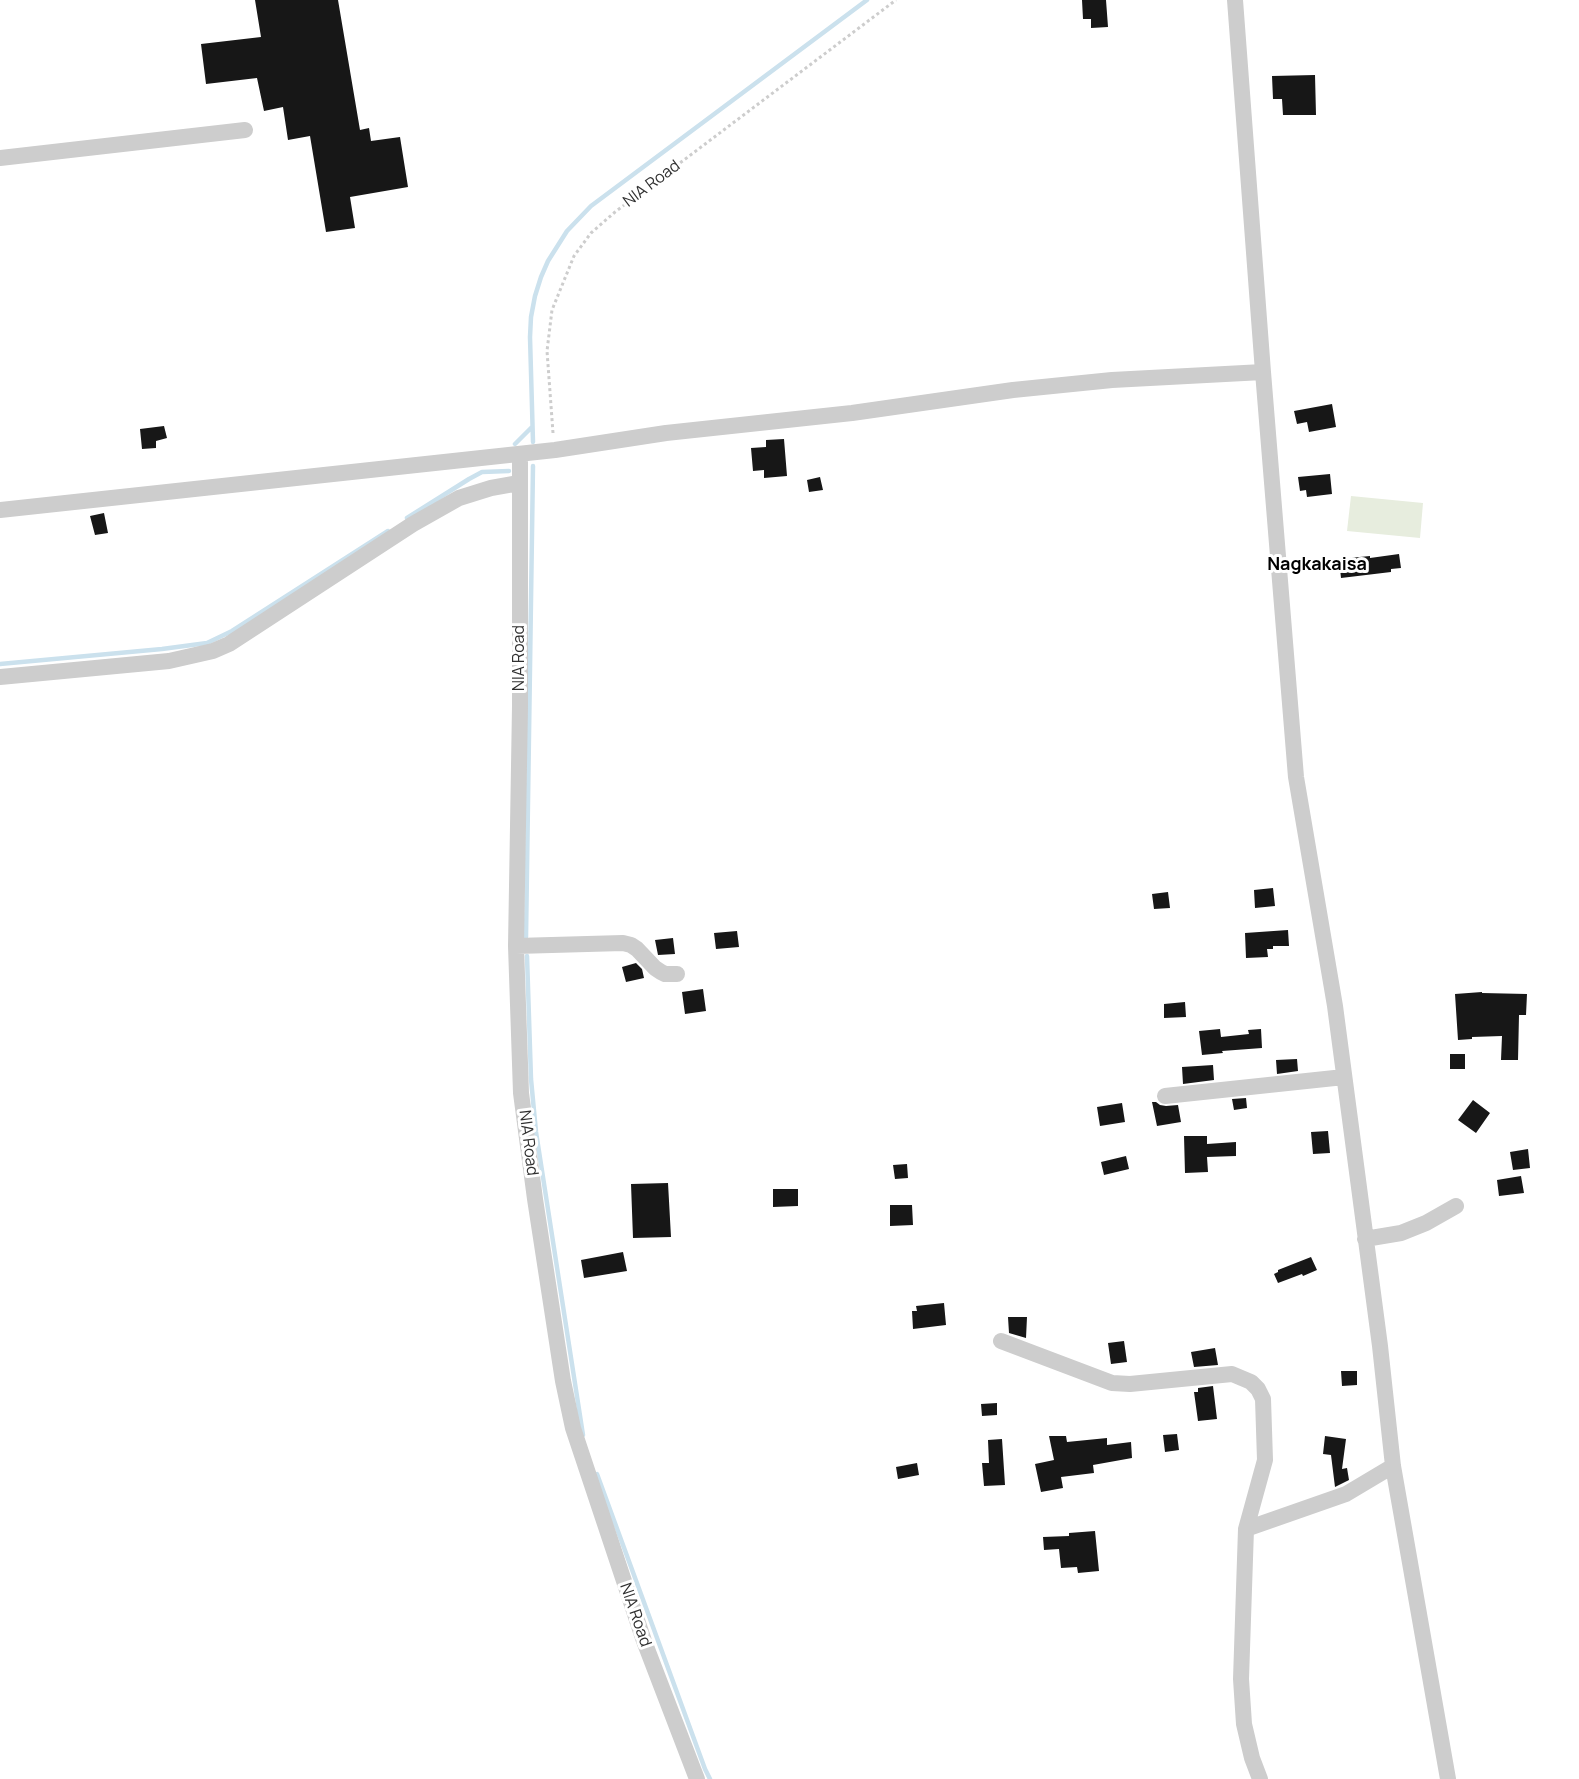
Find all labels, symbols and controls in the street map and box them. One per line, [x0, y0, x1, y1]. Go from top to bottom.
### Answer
street label: NIA Road [620, 156, 684, 212]
district label: Nagkakaisa [1267, 554, 1367, 576]
street label: NIA Road [510, 625, 530, 691]
street label: NIA Road [514, 1109, 542, 1177]
street label: NIA Road [615, 1581, 655, 1649]

